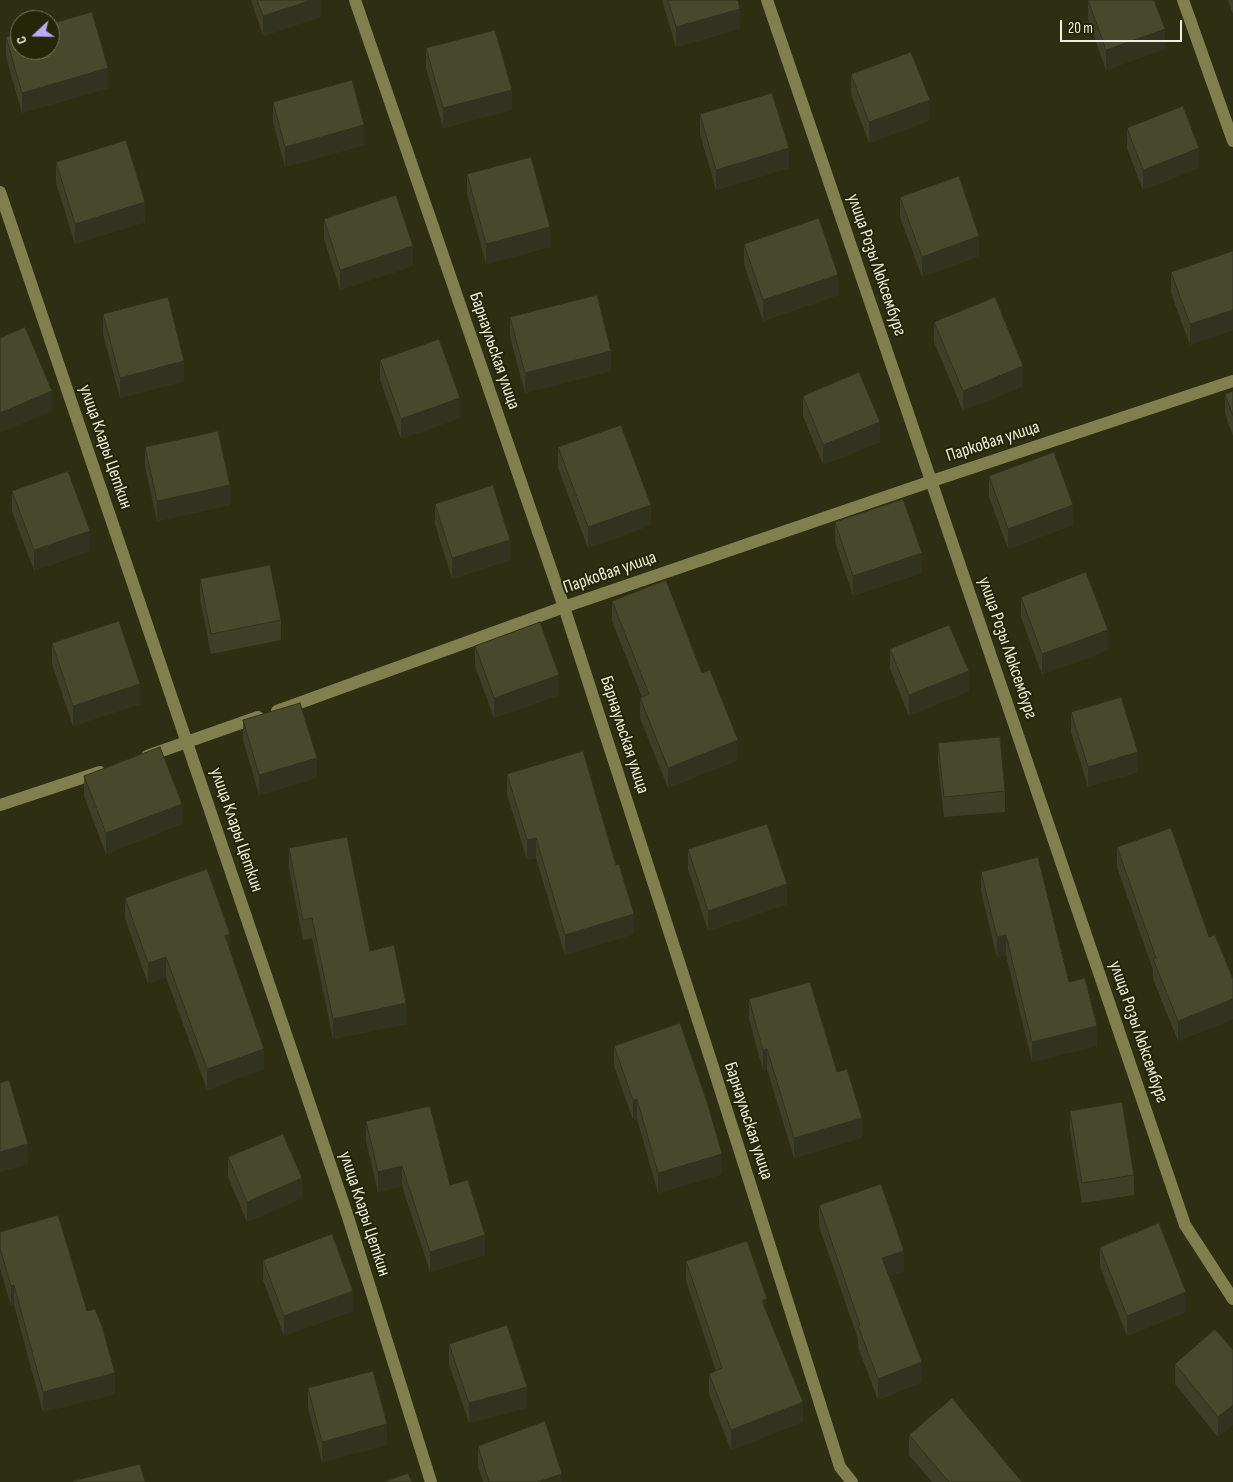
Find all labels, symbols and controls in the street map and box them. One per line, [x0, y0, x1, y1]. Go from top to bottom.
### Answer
north arrow [10, 10, 60, 60]
scale bar [1063, 10, 1186, 42]
text: 20 m [1068, 19, 1093, 38]
text: С [12, 34, 31, 47]
street label: улица Розы Люксембург [842, 191, 910, 339]
street label: Барнаульская улица [464, 290, 524, 412]
street label: улица Клары Цеткин [74, 382, 136, 512]
street label: Парковая улица [944, 417, 1042, 467]
street label: Парковая улица [561, 547, 659, 599]
street label: улица Розы Люксембург [973, 574, 1041, 722]
street label: Барнаульская улица [595, 673, 653, 797]
street label: улица Клары Цеткин [205, 765, 267, 895]
street label: улица Розы Люксембург [1104, 958, 1172, 1106]
street label: Барнаульская улица [719, 1059, 777, 1183]
street label: улица Клары Цеткин [334, 1149, 394, 1279]

